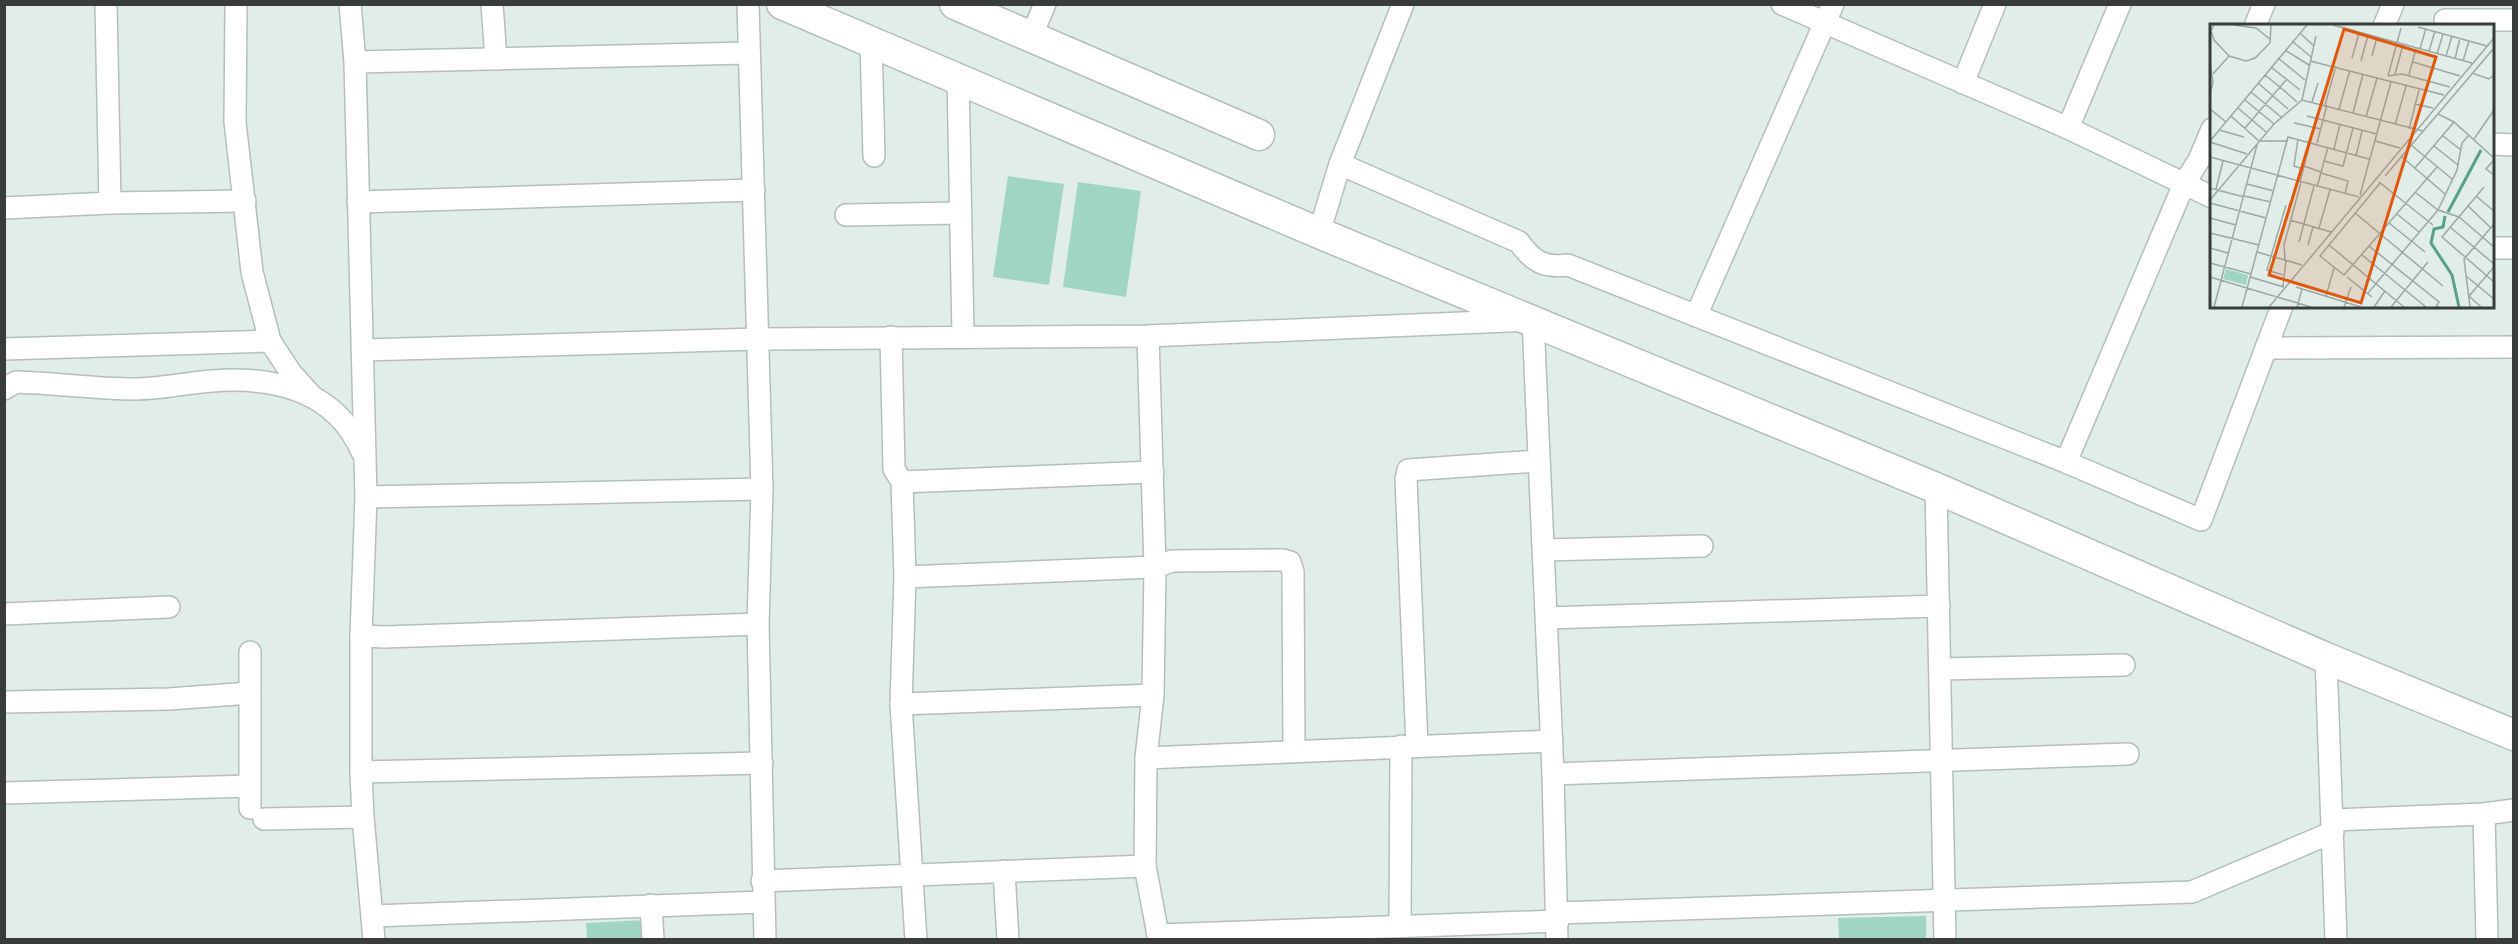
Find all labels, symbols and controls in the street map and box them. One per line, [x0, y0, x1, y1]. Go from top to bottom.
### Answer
inset map [2210, 24, 2494, 308]

